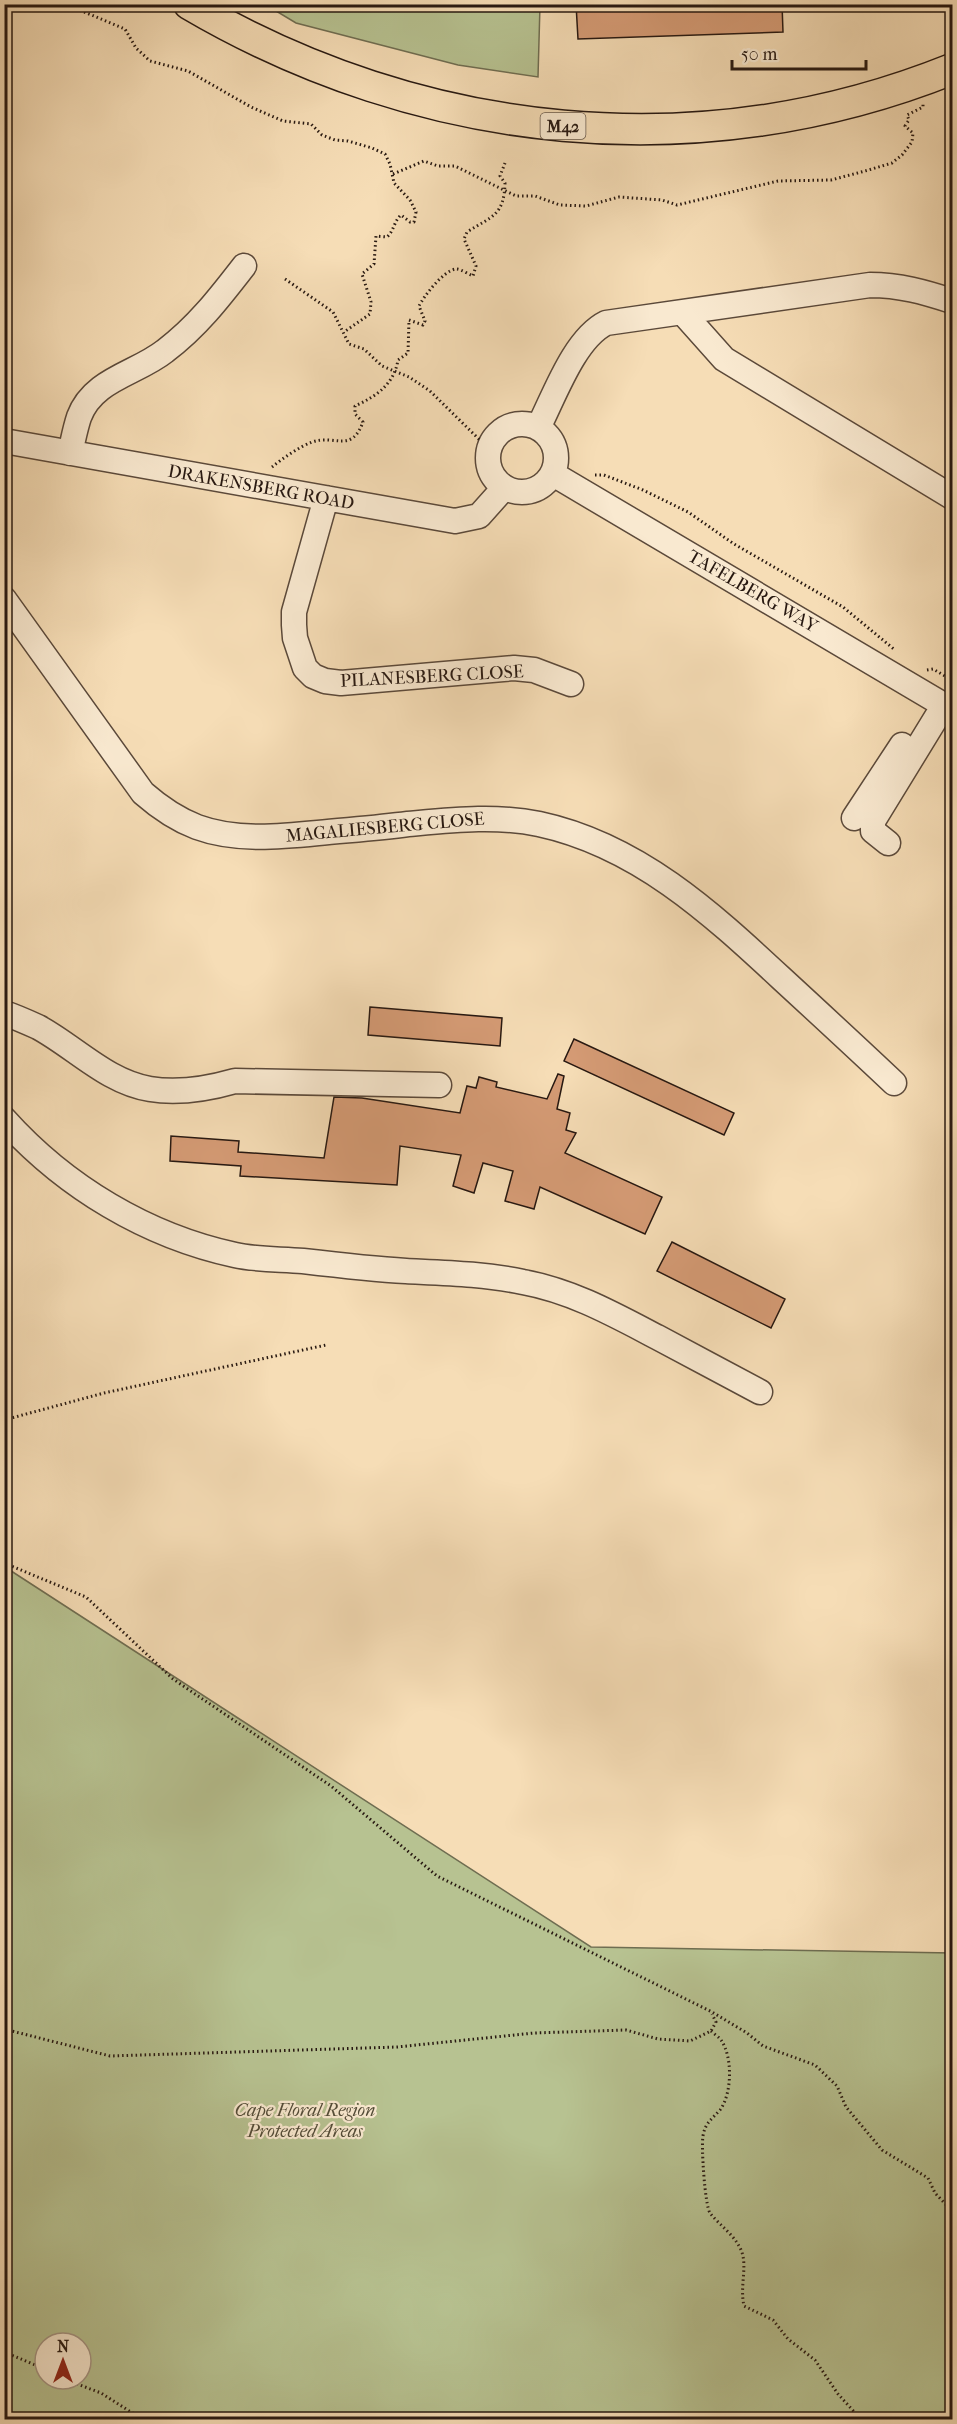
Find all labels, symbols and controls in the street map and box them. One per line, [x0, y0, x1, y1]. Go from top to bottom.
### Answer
scale bar [732, 33, 866, 71]
text: 50 m [741, 44, 778, 65]
road number: M42 [540, 113, 586, 139]
street label: DRAKENSBERG ROAD [166, 461, 356, 514]
street label: TAFELBERG WAY [684, 546, 822, 638]
street label: PILANESBERG CLOSE [340, 661, 524, 692]
street label: MAGALIESBERG CLOSE [285, 808, 485, 847]
park label: Cape Floral Region Protected Areas [235, 2100, 375, 2142]
north arrow [33, 2331, 93, 2391]
text: N [57, 2337, 70, 2356]

